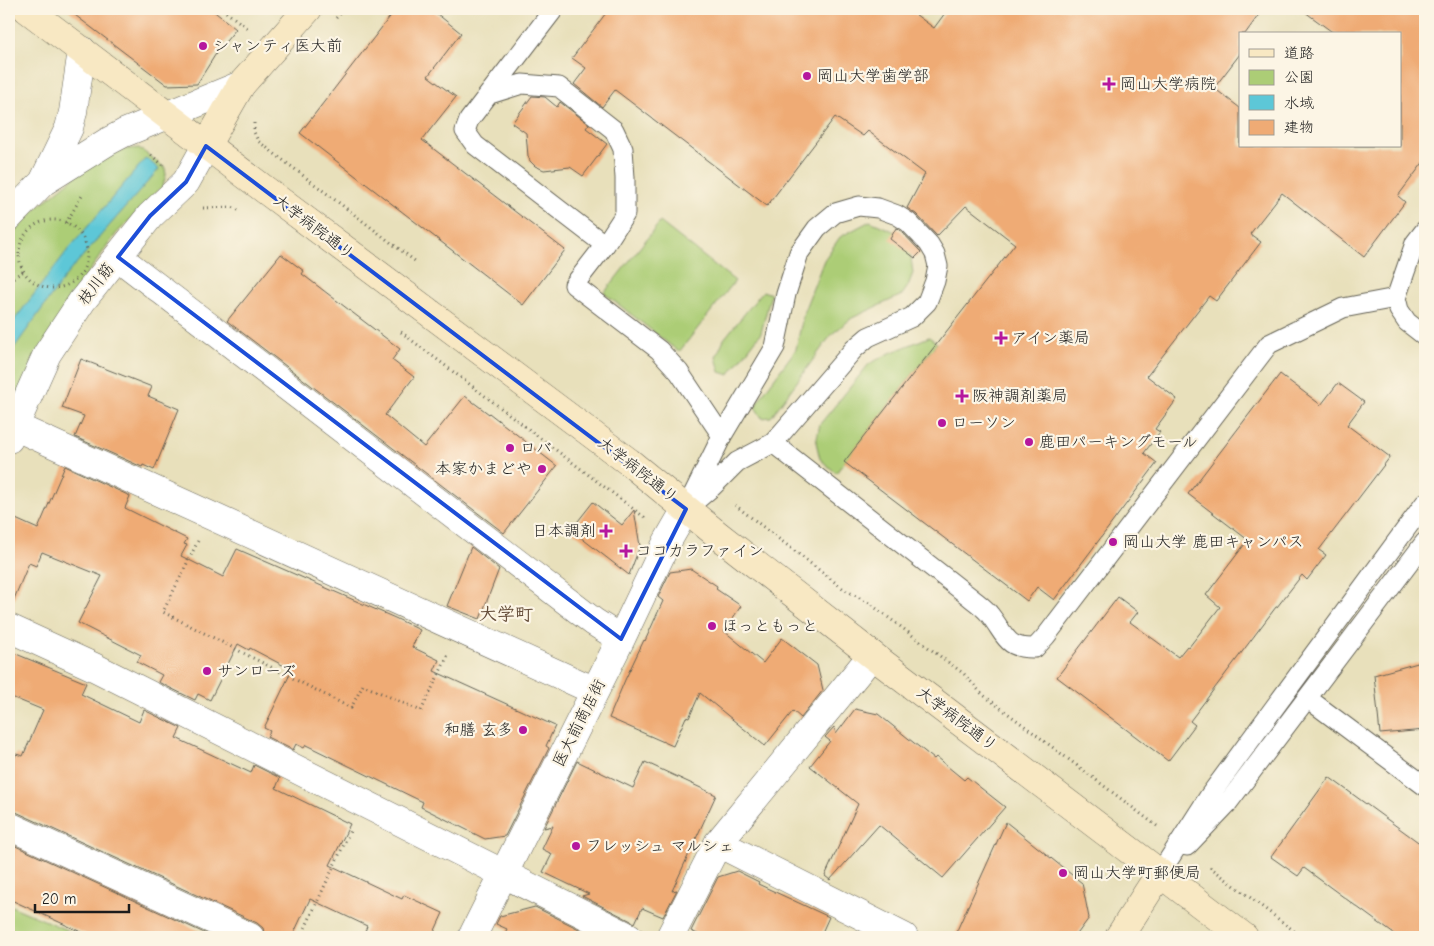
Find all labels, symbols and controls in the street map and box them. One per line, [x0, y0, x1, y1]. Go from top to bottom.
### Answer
legend [1239, 32, 1402, 148]
place label: シャンティ医大前 [213, 37, 342, 55]
marker: シャンティ医大前 [197, 40, 209, 52]
text: 道路 [1284, 44, 1314, 62]
place label: 岡山大学歯学部 [817, 67, 929, 85]
text: 公園 [1284, 68, 1314, 86]
marker: 岡山大学歯学部 [801, 70, 813, 82]
place label: 岡山大学病院 [1120, 75, 1216, 93]
marker: 岡山大学病院 [1102, 77, 1116, 91]
text: 水域 [1284, 94, 1314, 112]
text: 建物 [1284, 118, 1314, 136]
street label: 大学病院通り [270, 191, 358, 263]
street label: 枝川筋 [74, 260, 118, 308]
place label: アイン薬局 [1011, 329, 1090, 347]
marker: アイン薬局 [995, 332, 1007, 344]
place label: 阪神調剤薬局 [972, 387, 1068, 405]
marker: 阪神調剤薬局 [956, 390, 968, 402]
place label: ローソン [952, 414, 1016, 432]
marker: ローソン [936, 417, 948, 429]
street label: 大学病院通り [595, 433, 681, 507]
place label: 鹿田パーキングモール [1039, 433, 1198, 451]
marker: 鹿田パーキングモール [1023, 436, 1035, 448]
place label: ロバ [520, 439, 552, 457]
marker: ロバ [504, 442, 516, 454]
place label: 本家かまどや [435, 460, 532, 478]
marker: 本家かまどや [536, 463, 548, 475]
place label: 日本調剤 [532, 522, 596, 540]
marker: 日本調剤 [600, 525, 612, 537]
place label: 岡山大学 鹿田キャンパス [1123, 533, 1304, 551]
marker: 岡山大学 鹿田キャンパス [1107, 536, 1119, 548]
place label: ココカラファイン [636, 542, 764, 560]
marker: ココカラファイン [620, 545, 632, 557]
district label: 大学町 [479, 604, 533, 625]
place label: ほっともっと [722, 617, 818, 635]
marker: ほっともっと [706, 620, 718, 632]
place label: サンローズ [217, 662, 296, 680]
marker: サンローズ [201, 665, 213, 677]
street label: 医大前商店街 [549, 676, 609, 770]
street label: 大学病院通り [913, 683, 1001, 755]
place label: 和膳 玄多 [444, 721, 513, 739]
marker: 和膳 玄多 [517, 724, 529, 736]
place label: フレッシュ マルシェ [586, 837, 734, 855]
marker: フレッシュ マルシェ [570, 840, 582, 852]
place label: 岡山大学町郵便局 [1073, 864, 1201, 882]
marker: 岡山大学町郵便局 [1057, 867, 1069, 879]
scale bar [35, 881, 129, 913]
text: 20 m [42, 890, 76, 908]

